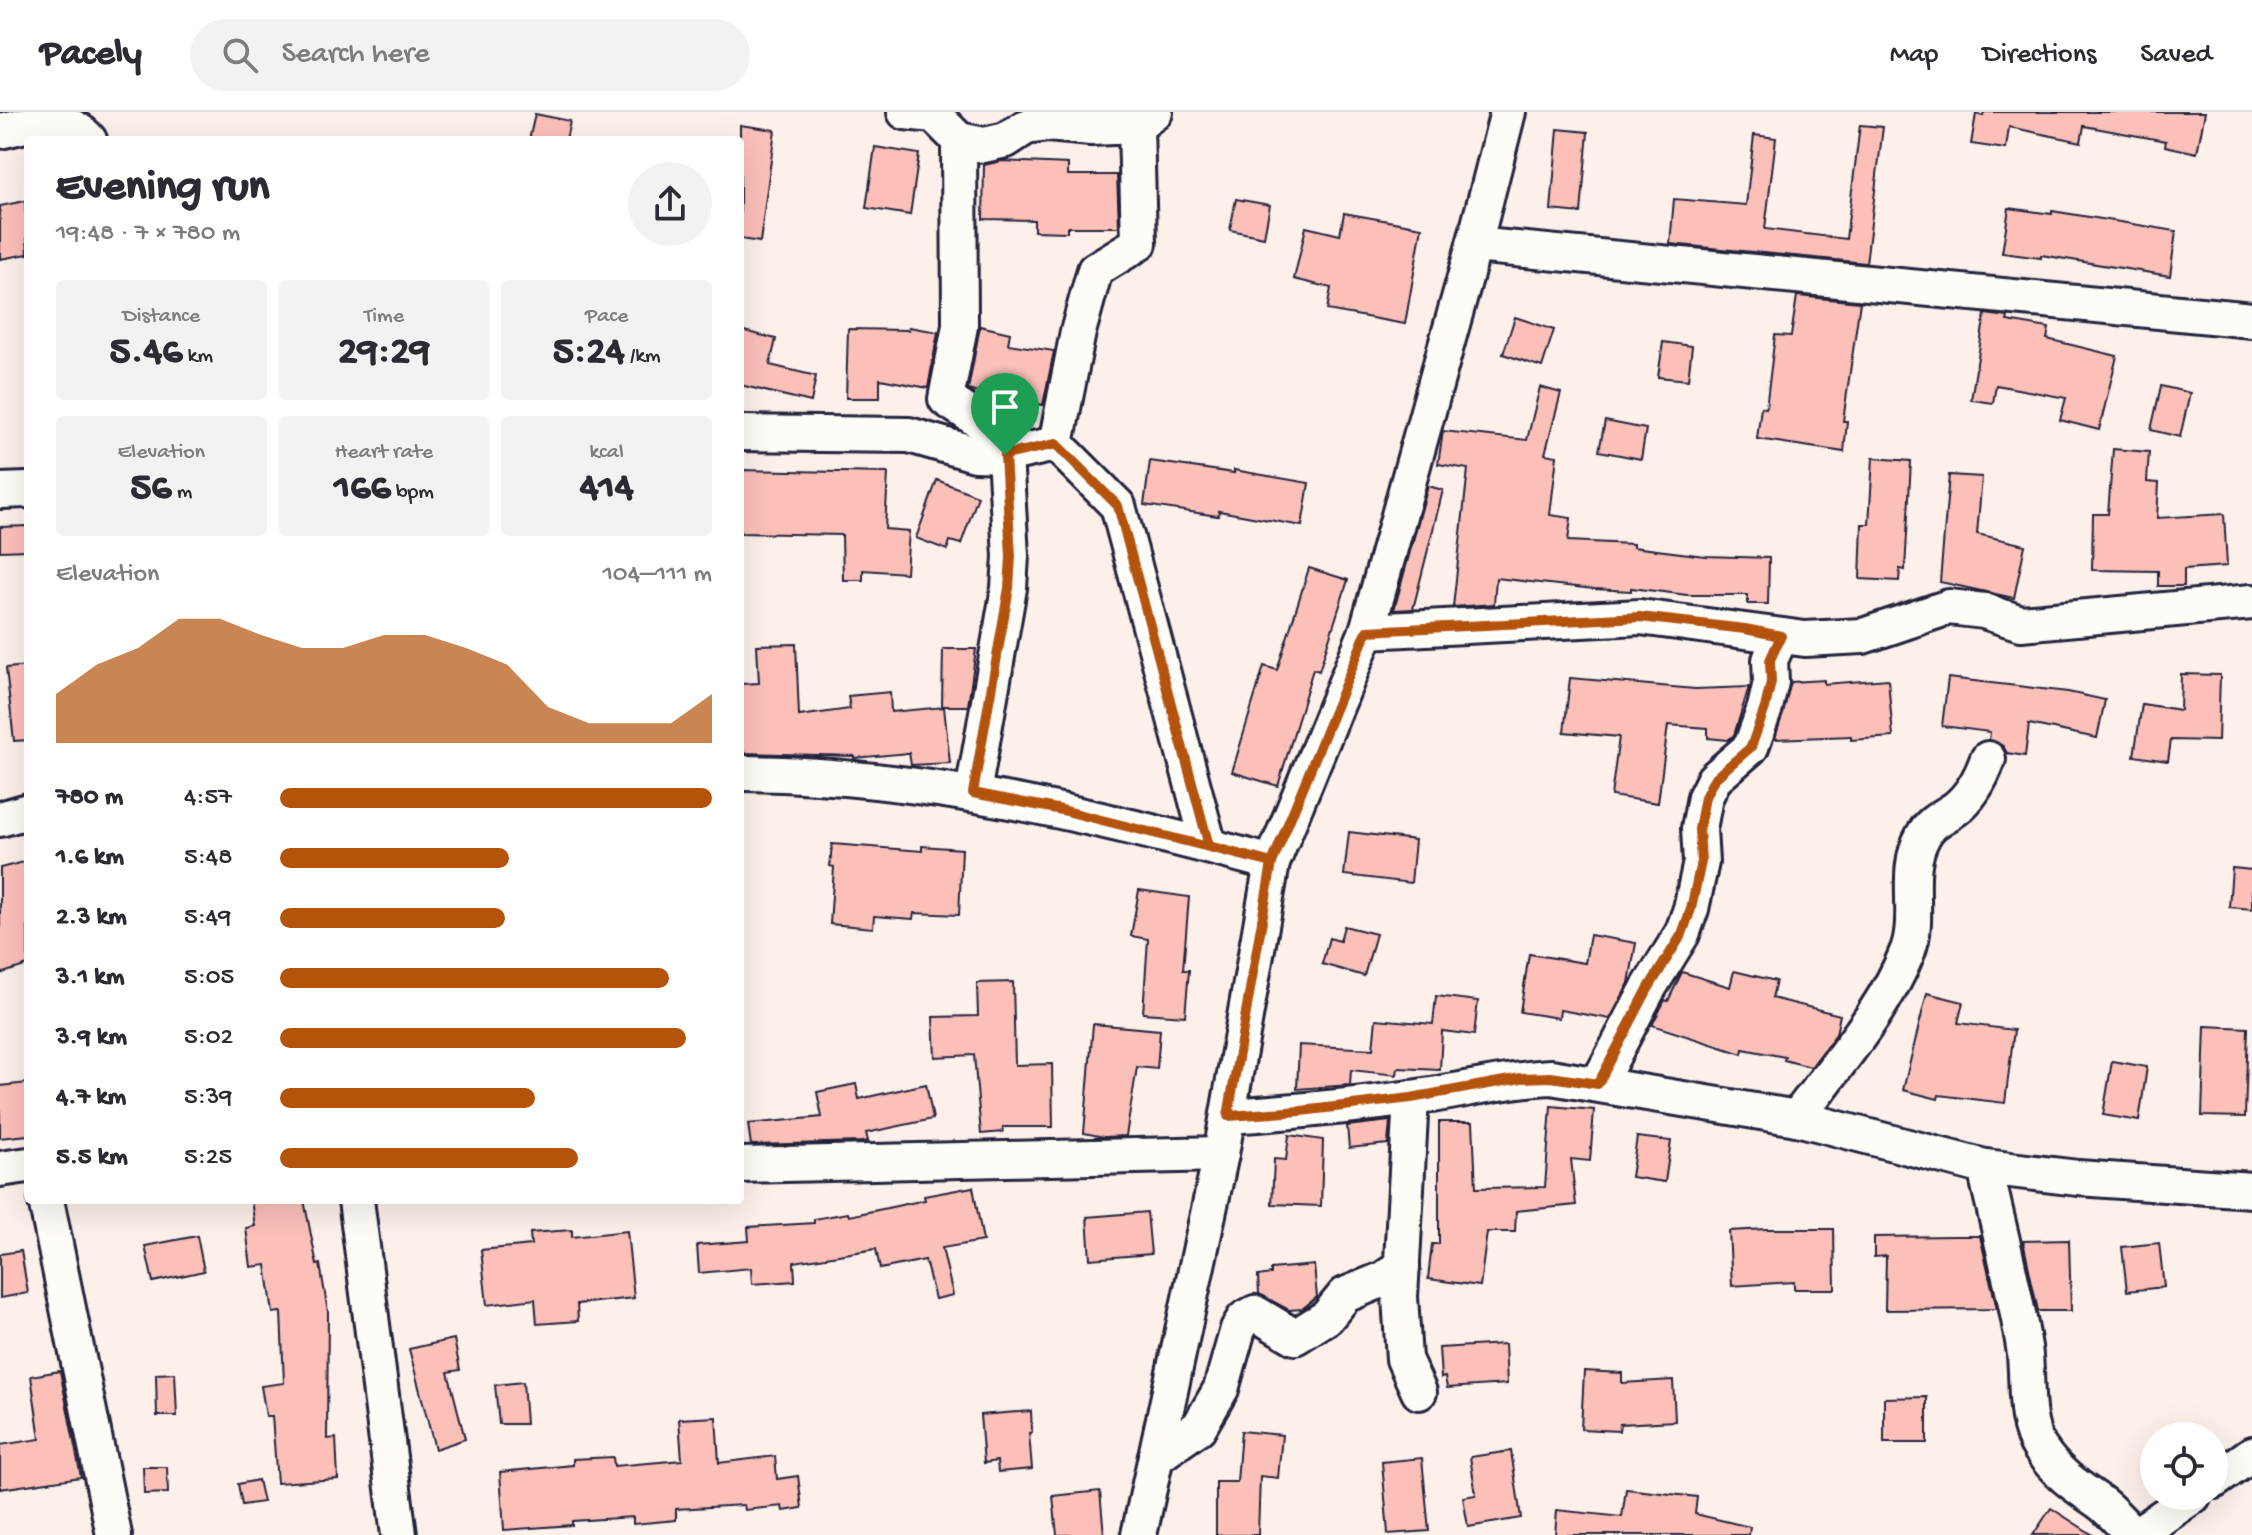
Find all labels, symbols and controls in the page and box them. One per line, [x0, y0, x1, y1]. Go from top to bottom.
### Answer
search box [190, 19, 750, 91]
text: Pacely [40, 33, 142, 77]
icon: search [218, 33, 262, 77]
text: Search here [282, 38, 429, 73]
text: Map [1890, 39, 1938, 72]
text: Directions [1982, 39, 2096, 72]
text: Saved [2140, 39, 2212, 72]
button: share [628, 162, 712, 246]
text: Evening run [56, 163, 269, 215]
text: 19:48 · 7 × 780 m [56, 219, 240, 250]
text: Distance [122, 304, 200, 330]
text: Time [364, 304, 404, 330]
text: Pace [585, 304, 628, 330]
text: 5.46 [110, 330, 182, 377]
text: 29:29 [338, 330, 430, 377]
text: 5:24 [553, 330, 625, 377]
text: km [182, 344, 213, 370]
text: /km [625, 344, 661, 370]
pin [971, 373, 1039, 455]
icon: arrive [983, 385, 1027, 429]
text: Elevation [118, 440, 205, 466]
text: Heart rate [335, 440, 433, 466]
text: kcal [589, 440, 624, 466]
text: 56 [130, 466, 172, 513]
text: 166 [334, 466, 391, 513]
text: 414 [580, 466, 634, 513]
text: m [172, 480, 192, 506]
text: bpm [391, 480, 434, 506]
text: Elevation [56, 560, 159, 591]
text: 104–111 m [602, 560, 712, 591]
text: 780 m [56, 783, 123, 814]
text: 4:57 [184, 783, 232, 814]
text: 1.6 km [56, 843, 124, 874]
text: 5:48 [184, 843, 232, 874]
text: 2.3 km [56, 903, 127, 934]
text: 5:49 [184, 903, 231, 934]
text: 3.1 km [56, 963, 124, 994]
text: 5:05 [184, 963, 234, 994]
text: 3.9 km [56, 1023, 127, 1054]
text: 5:02 [184, 1023, 233, 1054]
text: 4.7 km [56, 1083, 126, 1114]
text: 5:39 [184, 1083, 232, 1114]
text: 5.5 km [56, 1143, 128, 1174]
text: 5:25 [184, 1143, 232, 1174]
map controls [2140, 1422, 2228, 1510]
button: locate [2140, 1422, 2228, 1510]

